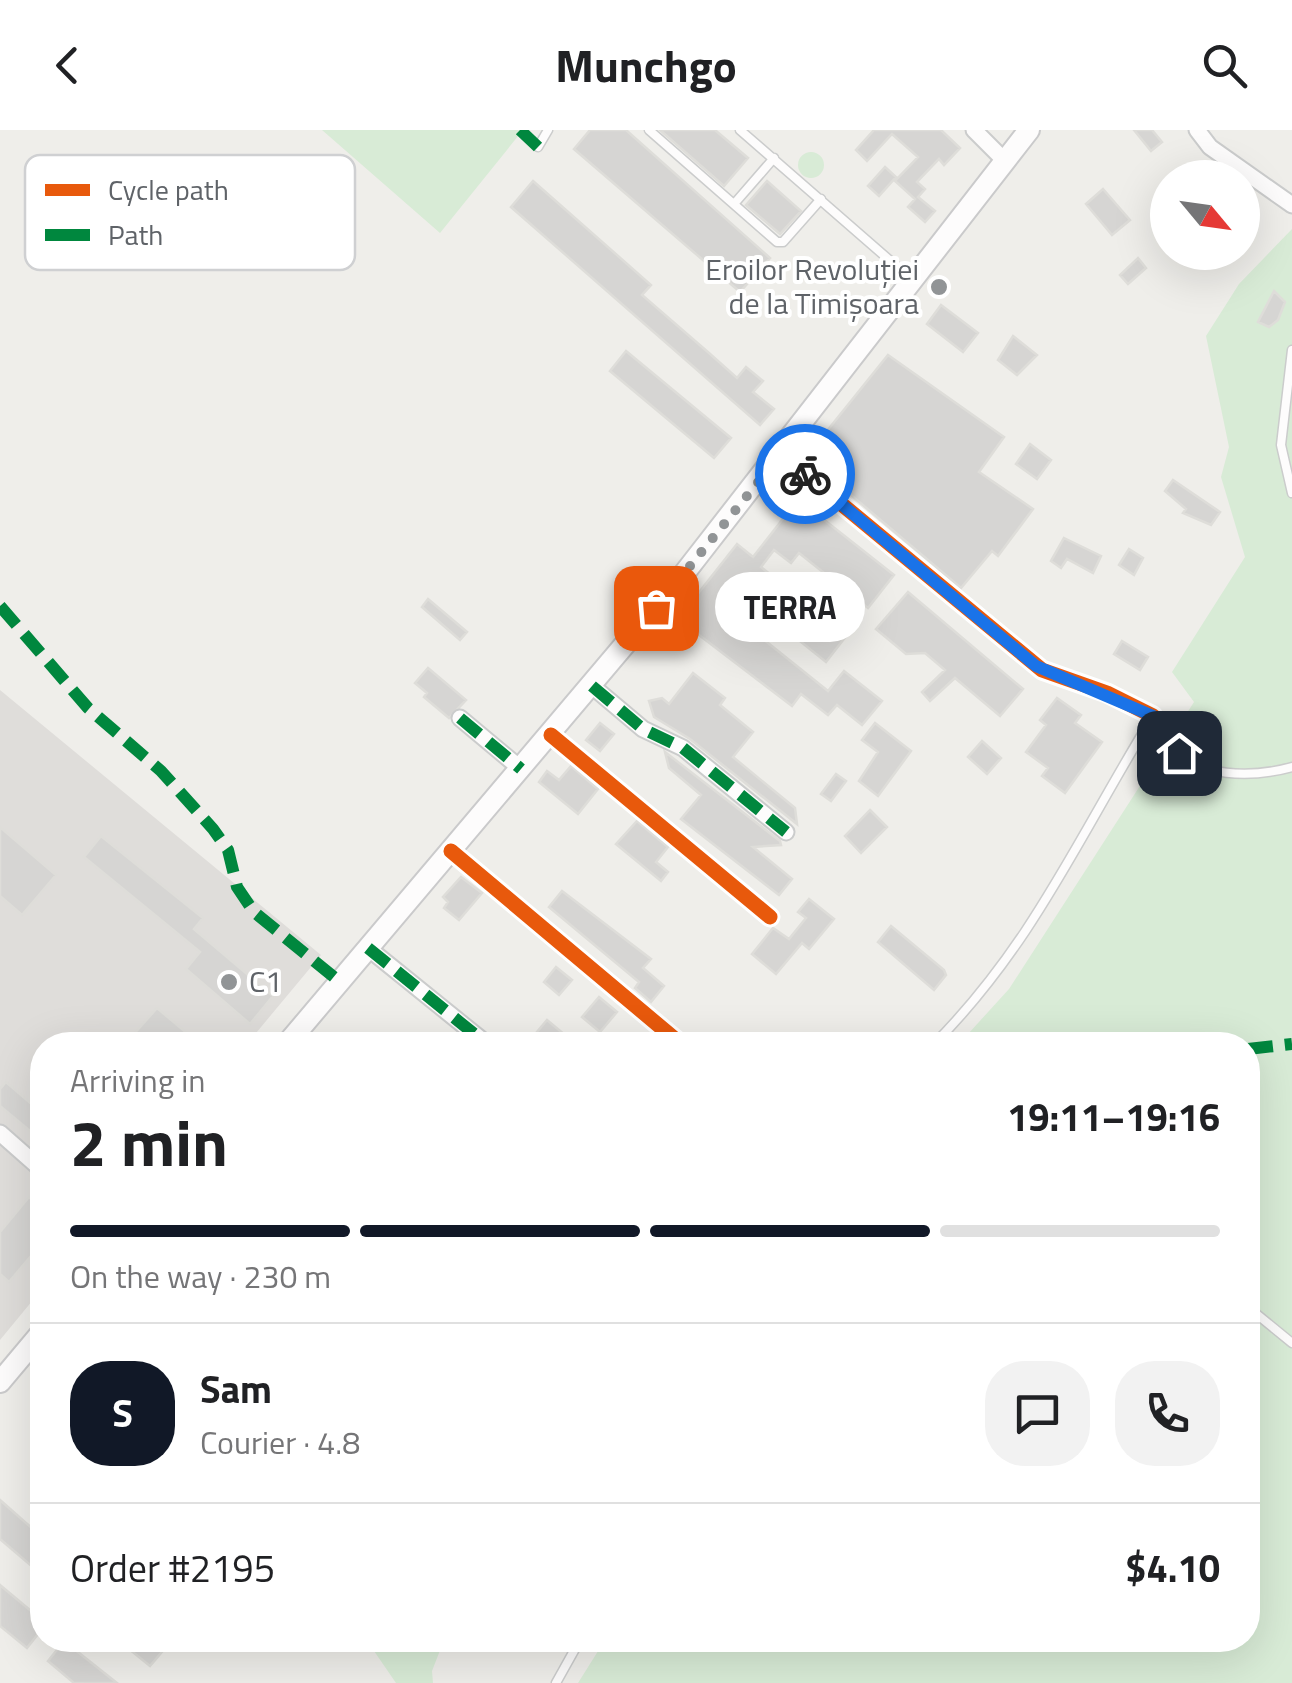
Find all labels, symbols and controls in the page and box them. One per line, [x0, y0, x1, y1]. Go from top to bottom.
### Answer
text: Munchgo [555, 31, 737, 99]
icon: back [40, 38, 95, 93]
icon: search [1197, 38, 1252, 93]
legend [25, 155, 355, 270]
north arrow [1150, 160, 1260, 270]
map controls [1150, 160, 1260, 270]
text: Cycle path [108, 168, 229, 211]
text: Path [108, 213, 163, 256]
place label: Eroilor Revoluției de la Timișoara [705, 246, 919, 326]
marker: Eroilor Revoluției de la Timișoara [928, 276, 950, 298]
courier [755, 424, 855, 524]
icon: bike [778, 447, 833, 502]
pin [614, 566, 699, 651]
callout: TERRA [716, 573, 866, 643]
icon: bag [629, 581, 684, 636]
text: TERRA [743, 583, 837, 631]
pin [1137, 711, 1222, 796]
icon: home [1152, 726, 1207, 781]
place label: C1 [249, 958, 282, 1004]
marker: C1 [218, 971, 240, 993]
text: Arriving in [70, 1056, 206, 1104]
text: 19:11–19:16 [1007, 1088, 1220, 1146]
text: 2 min [70, 1092, 228, 1191]
text: On the way · 230 m [70, 1252, 331, 1300]
text: Sam [200, 1360, 272, 1418]
button: chat [985, 1361, 1090, 1466]
button: phone [1115, 1361, 1220, 1466]
text: S [112, 1384, 133, 1442]
text: Courier · 4.8 [200, 1418, 360, 1466]
text: Order #2195 [70, 1539, 275, 1597]
text: $4.10 [1125, 1539, 1220, 1597]

